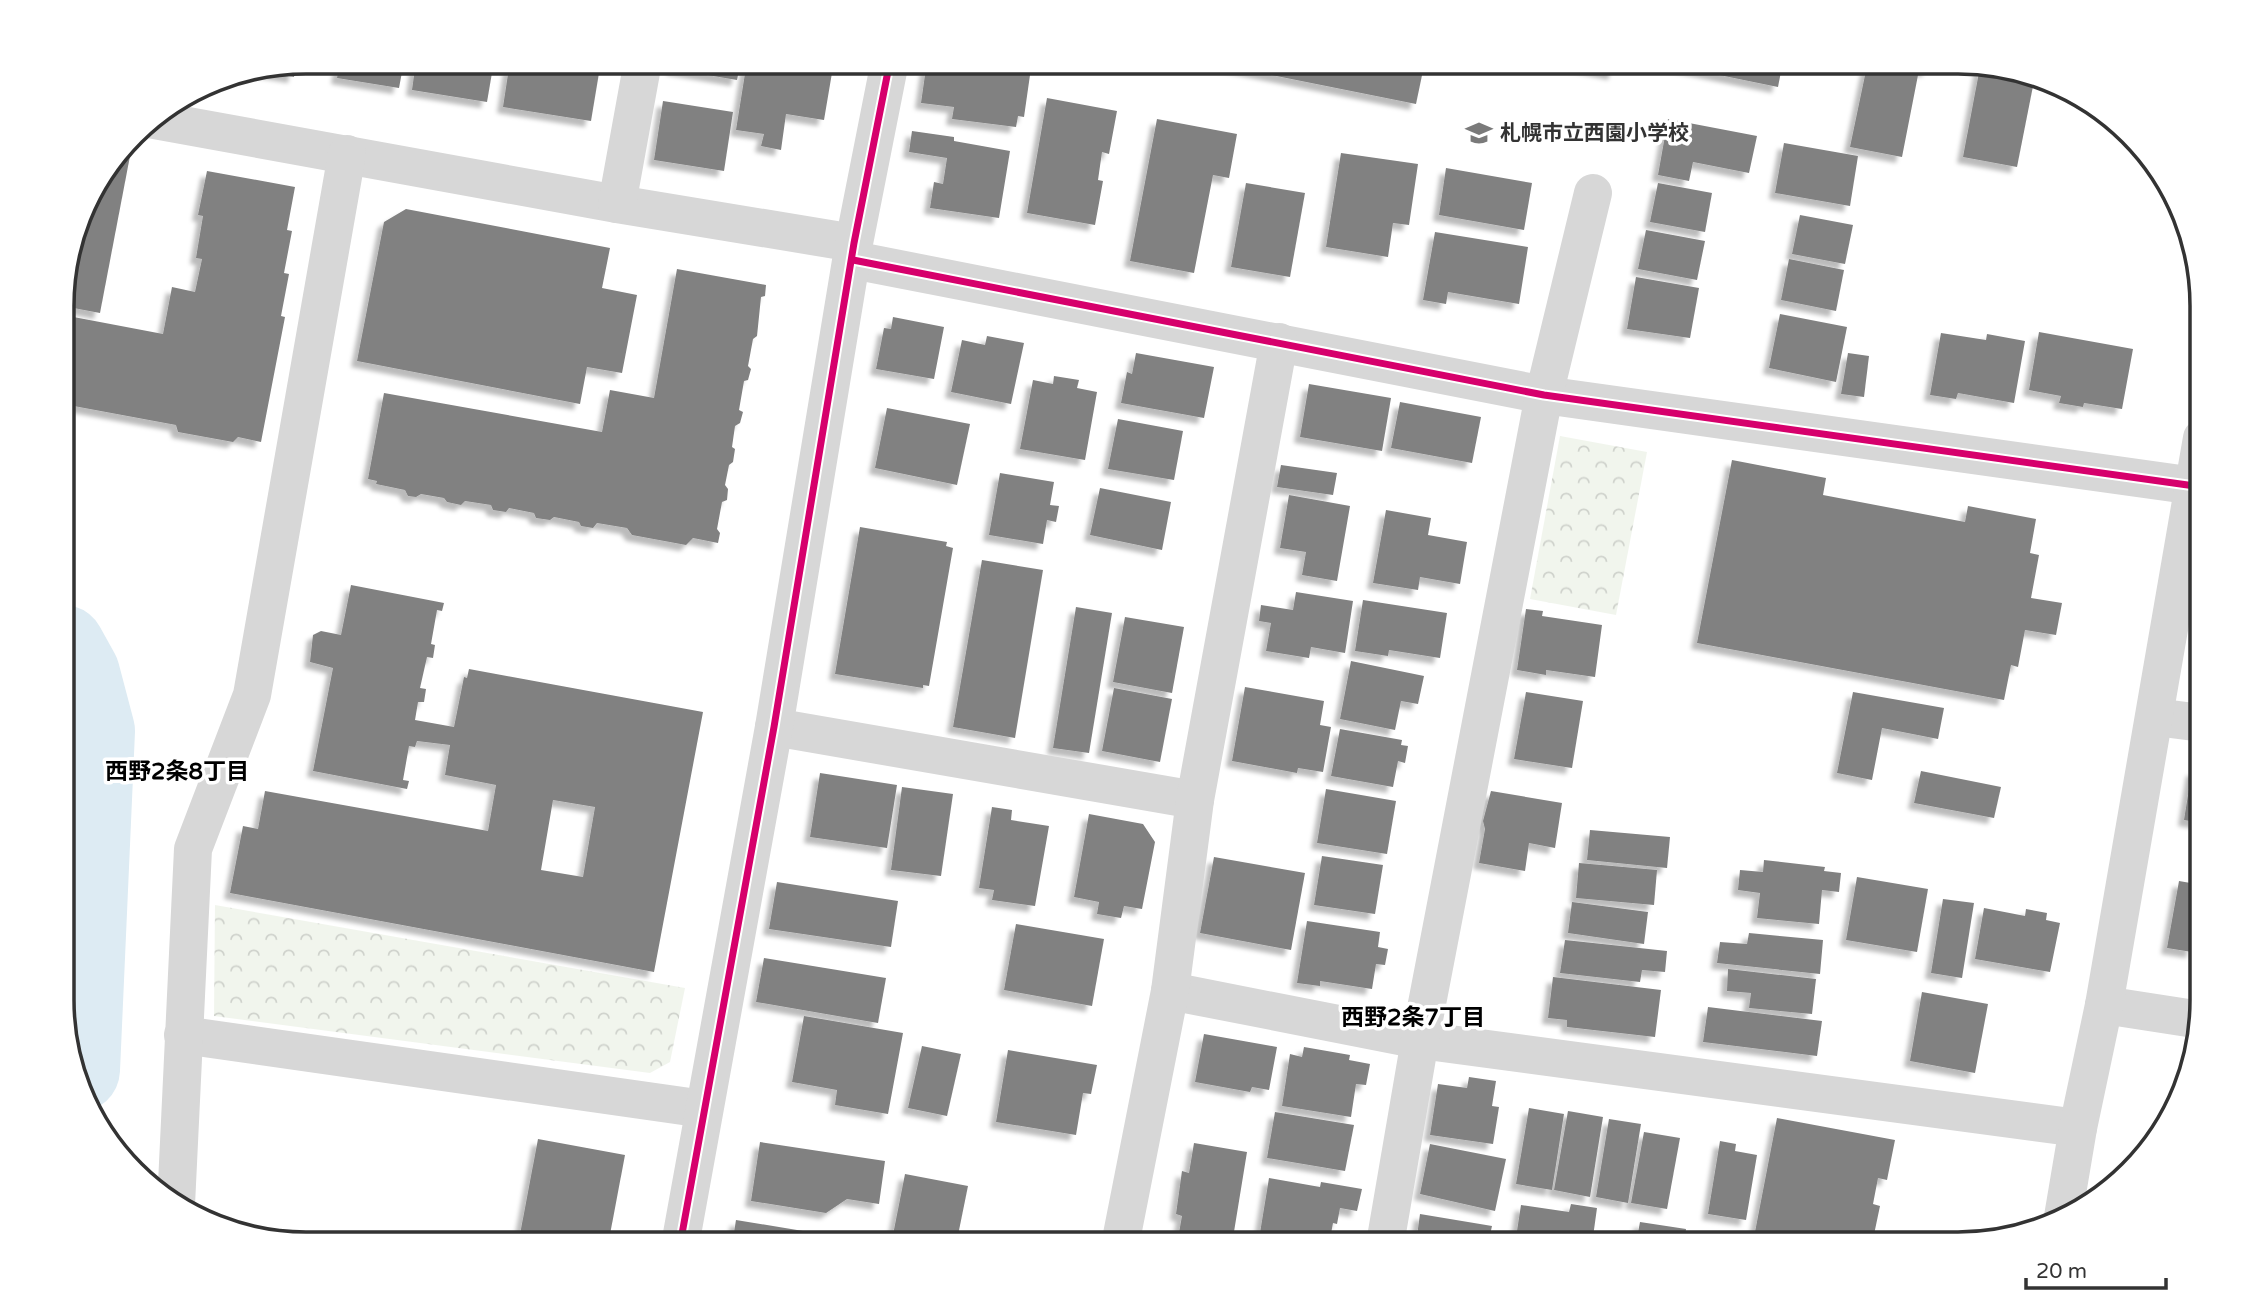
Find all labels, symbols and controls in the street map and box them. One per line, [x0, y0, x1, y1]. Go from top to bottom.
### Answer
school or university icon: 札幌市立西園小学校 [1464, 118, 1494, 148]
place label: 札幌市立西園小学校 [1500, 121, 1689, 146]
district label: 西野2条8丁目 [105, 758, 249, 786]
district label: 西野2条7丁目 [1341, 1004, 1485, 1032]
scale bar [2026, 1246, 2166, 1290]
text: 20 m [2036, 1259, 2087, 1284]

